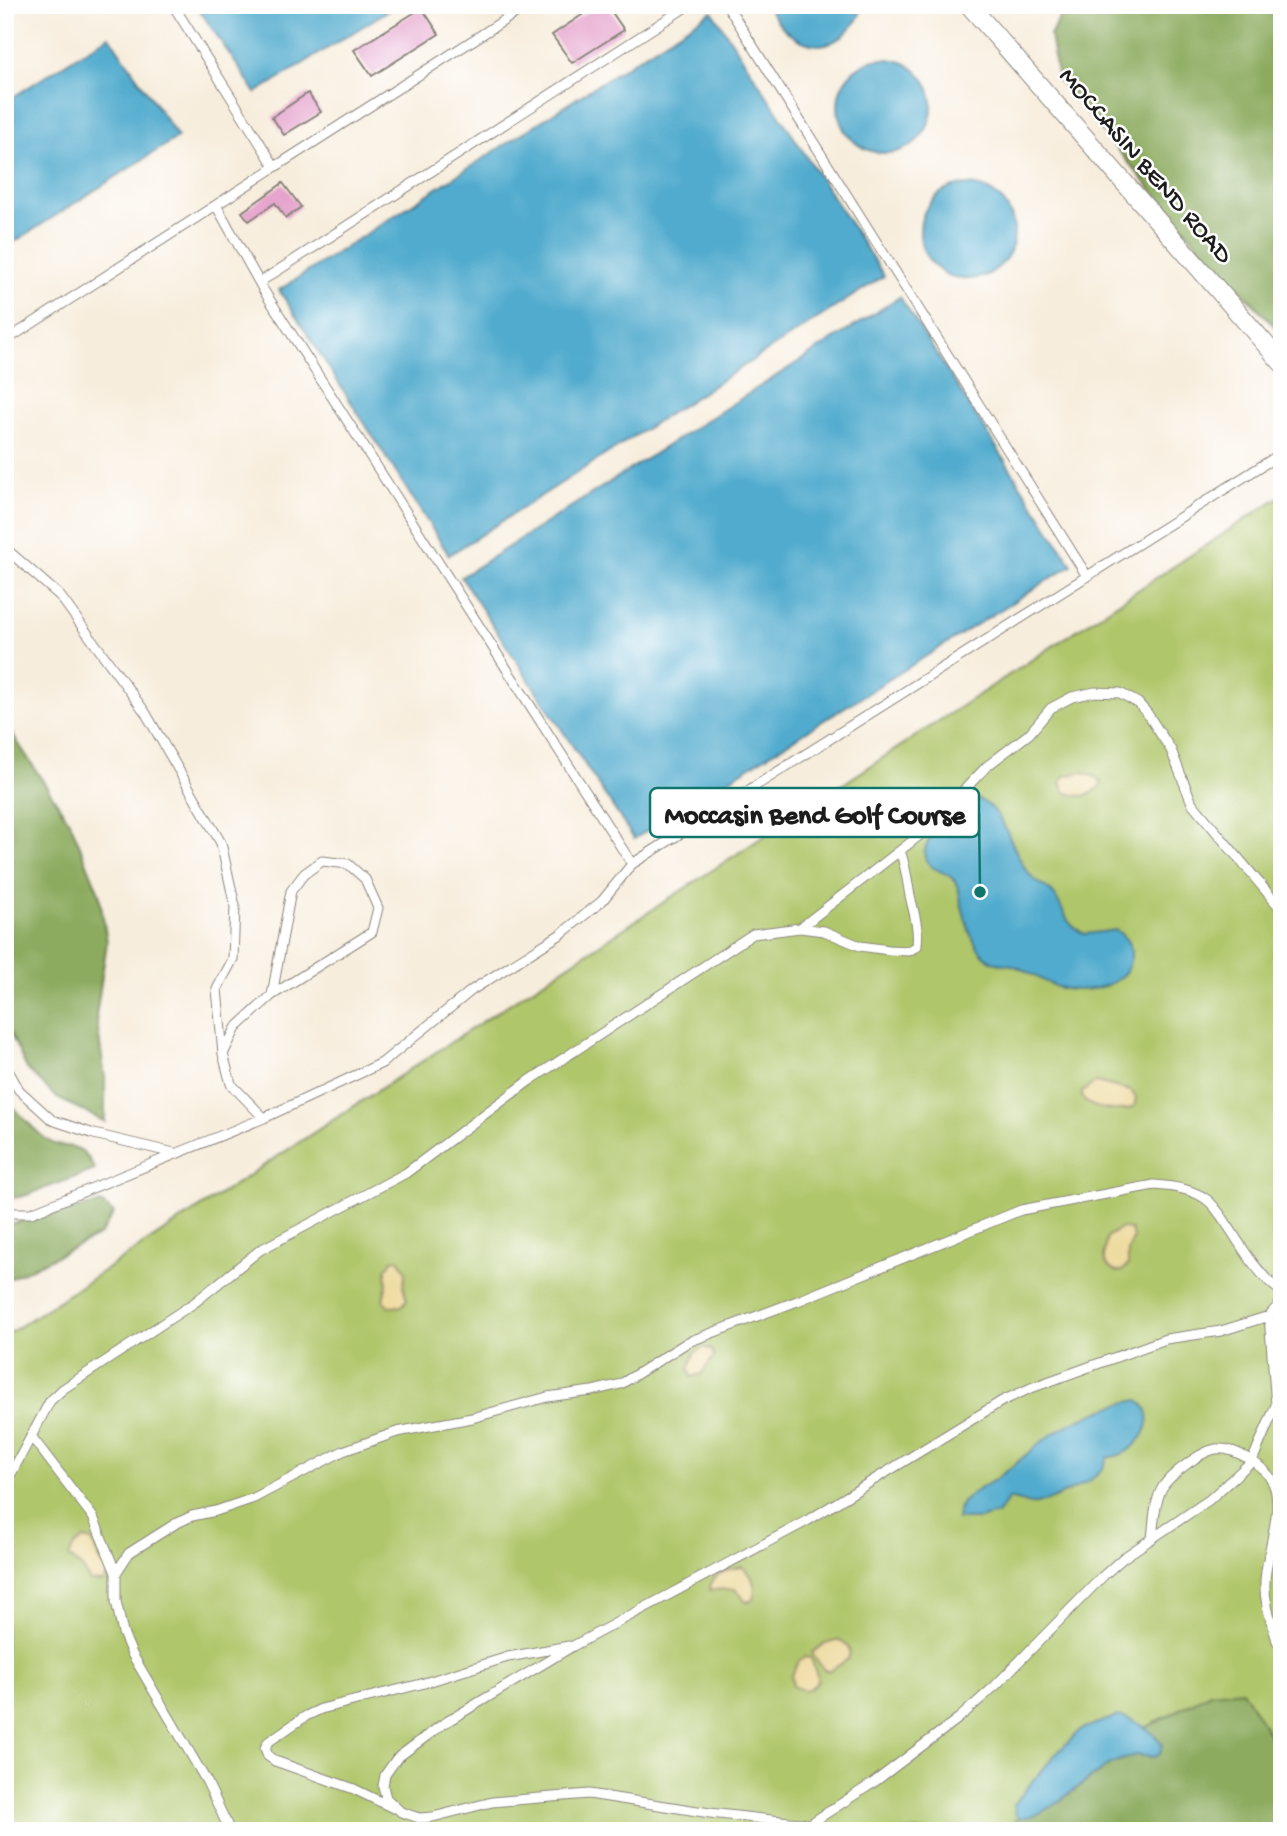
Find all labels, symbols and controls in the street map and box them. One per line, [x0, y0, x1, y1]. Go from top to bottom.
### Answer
street label: MOCCASIN BEND ROAD [1050, 63, 1238, 271]
callout: Moccasin Bend Golf Course [650, 788, 979, 837]
text: Moccasin Bend Golf Course [664, 801, 967, 834]

